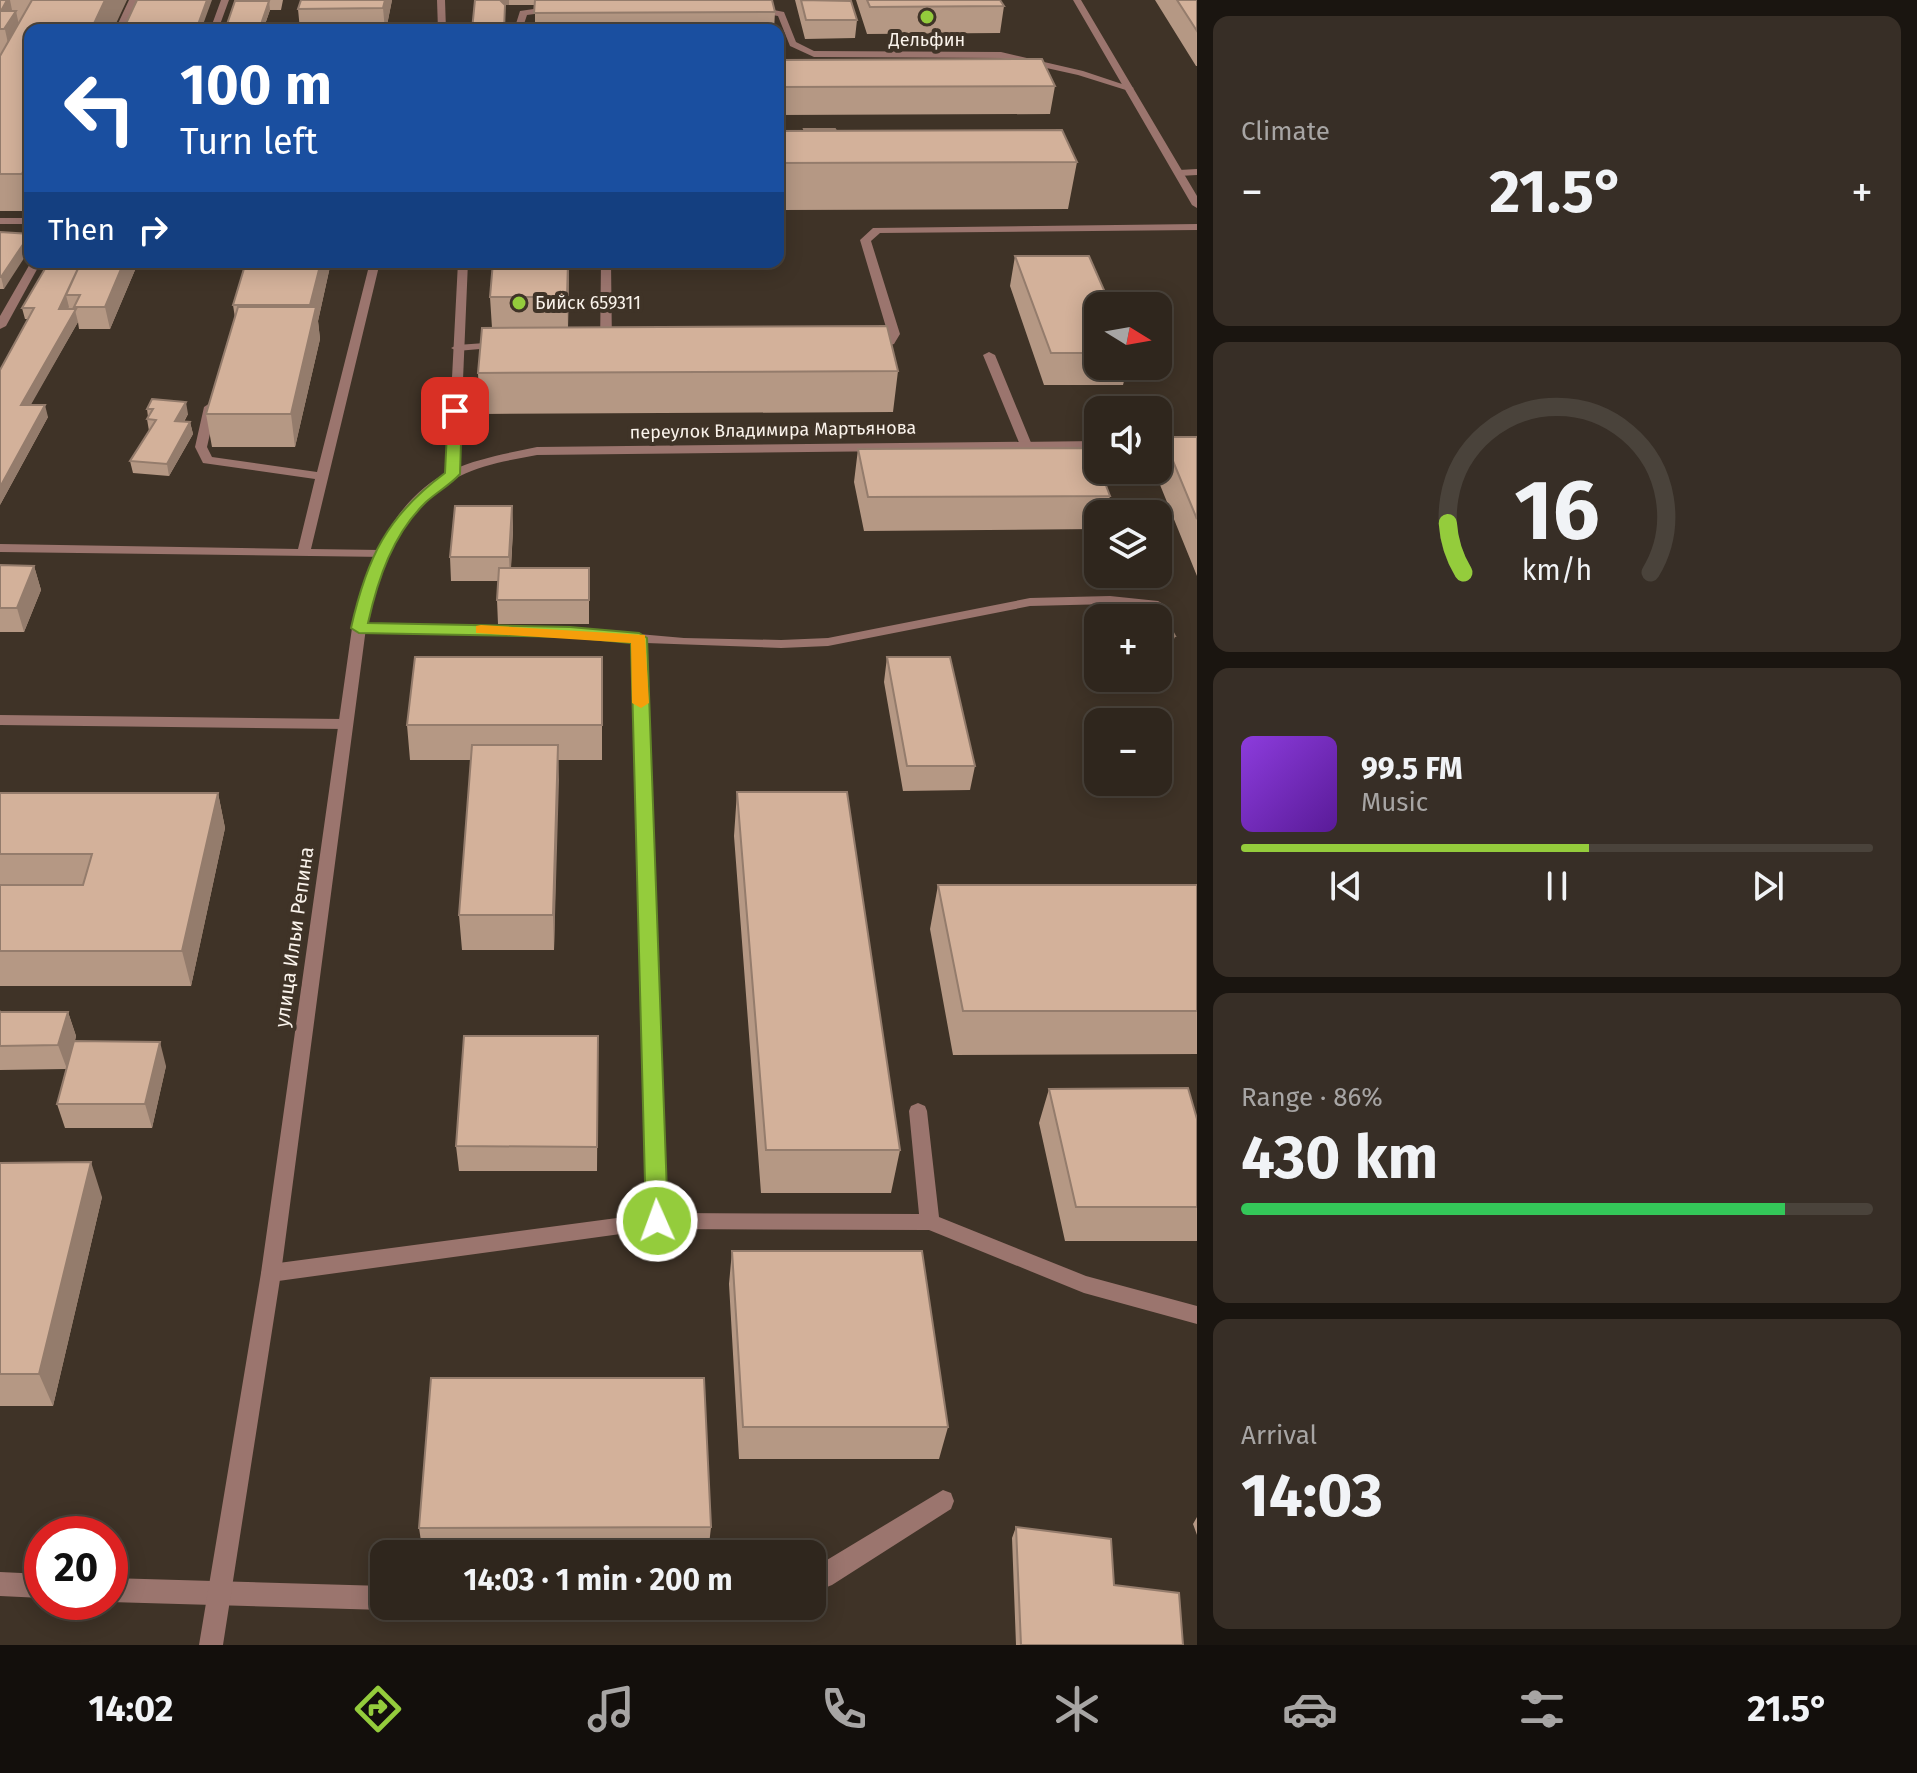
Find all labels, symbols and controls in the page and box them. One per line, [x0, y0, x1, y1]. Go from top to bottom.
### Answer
marker: Дельфин [918, 8, 936, 26]
place label: Дельфин [888, 29, 965, 51]
text: 100 m [180, 52, 332, 119]
icon: left [48, 56, 152, 160]
text: Climate [1241, 116, 1330, 147]
text: Turn left [180, 120, 318, 164]
text: 21.5° [1489, 156, 1625, 228]
text: − [1241, 166, 1263, 219]
text: + [1851, 166, 1873, 219]
icon: right [131, 208, 175, 252]
text: Then [48, 212, 115, 248]
place label: Бийск 659311 [535, 292, 641, 314]
north arrow [1084, 292, 1172, 380]
map controls [1084, 292, 1172, 796]
marker: Бийск 659311 [510, 294, 528, 312]
pin [421, 377, 489, 445]
icon: arrive [433, 389, 477, 433]
button: sound [1084, 396, 1172, 484]
street label: переулок Владимира Мартьянова [630, 417, 916, 443]
text: 16 [1514, 460, 1600, 560]
button: layers [1084, 500, 1172, 588]
text: km/h [1522, 553, 1592, 588]
button: + [1084, 604, 1172, 692]
button: − [1084, 708, 1172, 796]
text: 99.5 FM [1361, 751, 1463, 787]
text: Music [1361, 787, 1428, 818]
street label: улица Ильи Репина [269, 845, 319, 1029]
icon: previous [1324, 864, 1368, 908]
icon: pause [1535, 864, 1579, 908]
icon: next [1746, 864, 1790, 908]
text: Range · 86% [1241, 1082, 1383, 1113]
text: 430 km [1241, 1122, 1438, 1194]
position arrow [615, 1179, 699, 1263]
text: Arrival [1241, 1420, 1317, 1451]
text: 14:03 [1241, 1460, 1383, 1532]
speed limit sign: 20 [24, 1516, 128, 1620]
text: 14:03 · 1 min · 200 m [464, 1562, 732, 1598]
icon: directions [350, 1681, 406, 1737]
icon: music [583, 1681, 639, 1737]
icon: phone [816, 1681, 872, 1737]
icon: climate [1049, 1681, 1105, 1737]
icon: car [1282, 1681, 1338, 1737]
icon: filters [1514, 1681, 1570, 1737]
text: 14:02 [88, 1687, 173, 1731]
text: 21.5° [1747, 1687, 1829, 1731]

